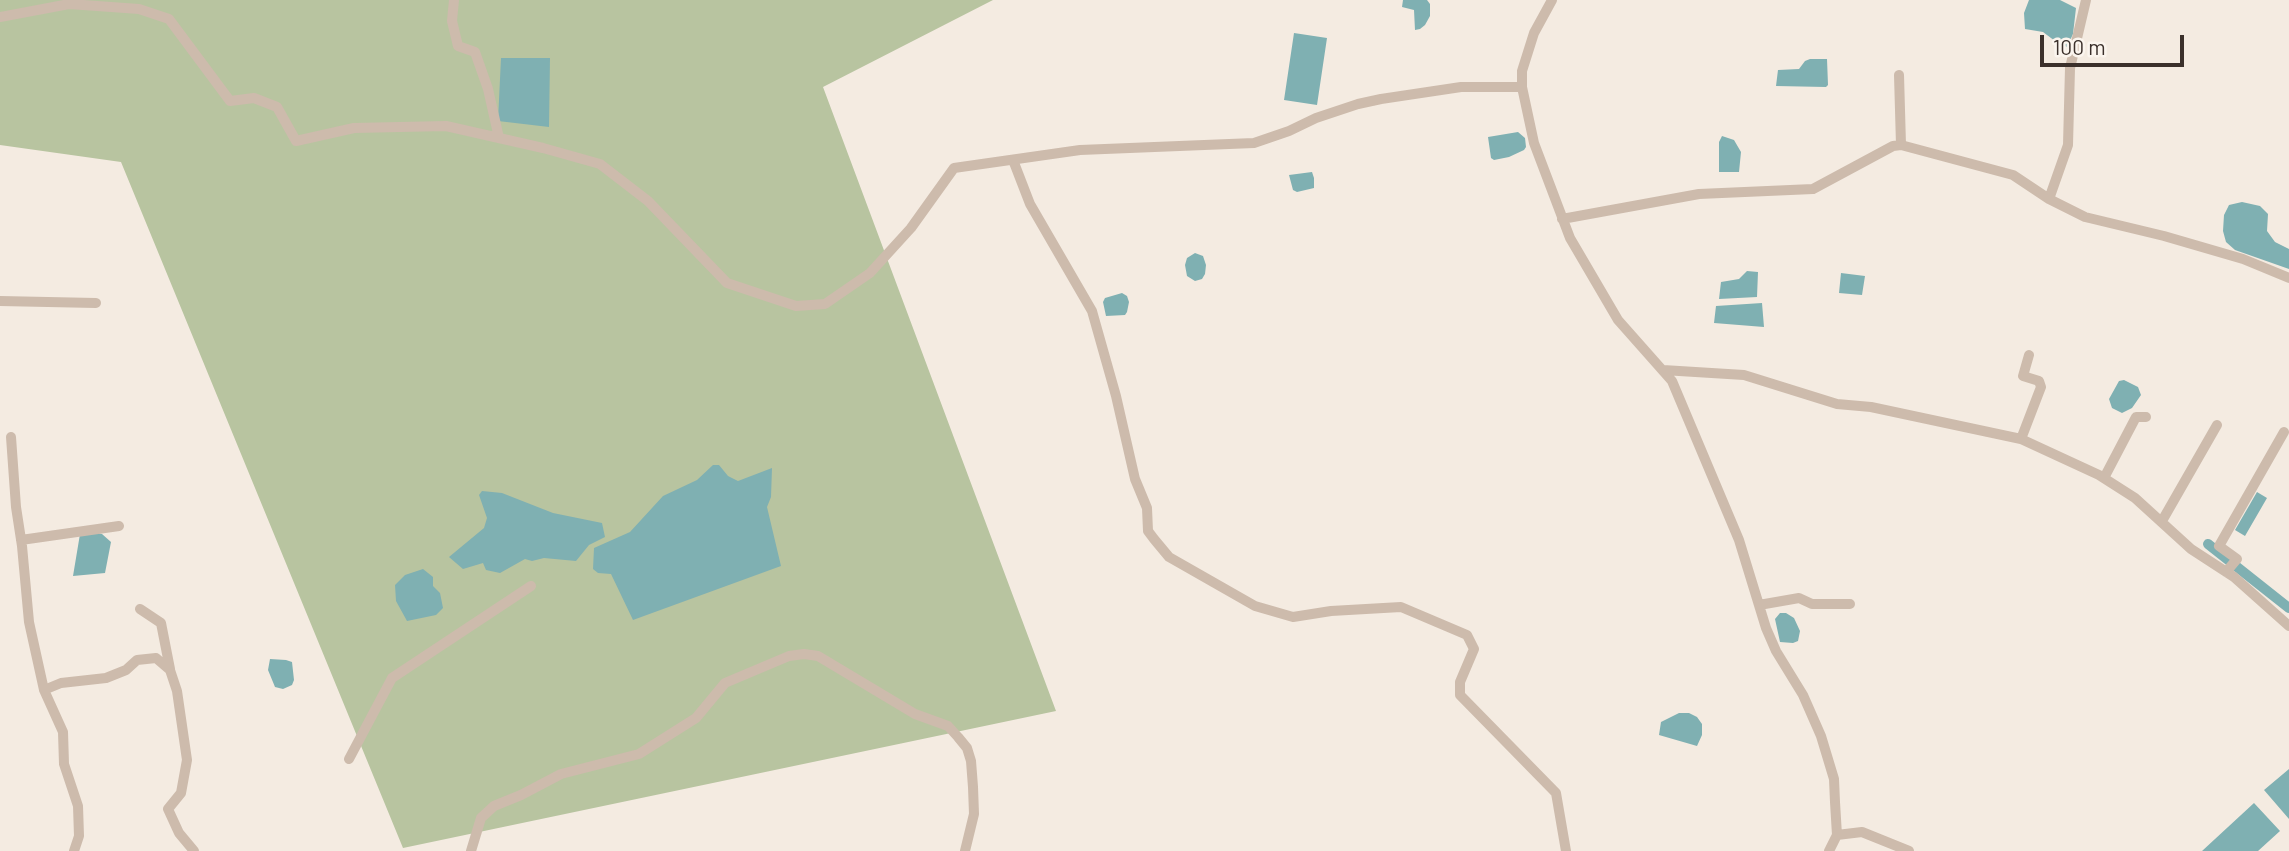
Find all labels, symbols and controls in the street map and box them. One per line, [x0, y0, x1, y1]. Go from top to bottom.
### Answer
scale bar [2044, 21, 2188, 65]
text: 100 m [2053, 34, 2106, 59]

